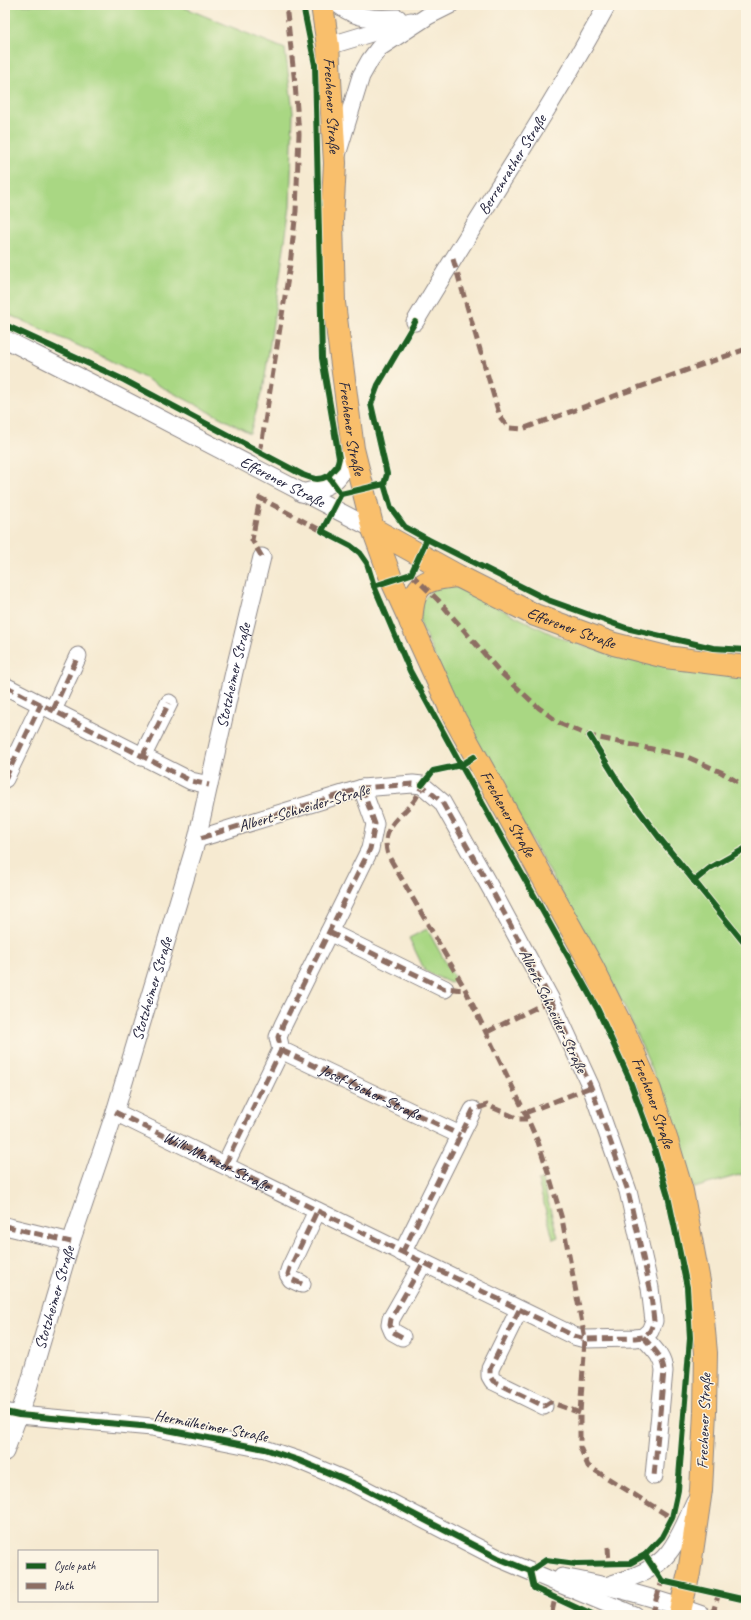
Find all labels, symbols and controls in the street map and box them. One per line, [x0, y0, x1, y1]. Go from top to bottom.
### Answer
street label: Frechener Straße [319, 57, 345, 156]
street label: Berrenrather Straße [474, 110, 552, 218]
street label: Frechener Straße [334, 380, 370, 479]
street label: Efferener Straße [237, 452, 330, 513]
street label: Efferener Straße [524, 603, 620, 654]
street label: Stotzheimer Straße [212, 619, 256, 730]
street label: Frechener Straße [476, 767, 540, 862]
street label: Albert-Schneider-Straße [236, 779, 373, 836]
street label: Stotzheimer Straße [127, 933, 177, 1043]
street label: Albert-Schneider-Straße [514, 946, 592, 1078]
street label: Frechener Straße [627, 1054, 679, 1152]
street label: Josef-Löcher-Straße [315, 1059, 426, 1126]
street label: Willi-Mainzer-Straße [160, 1127, 275, 1197]
street label: Stotzheimer Straße [30, 1242, 80, 1352]
street label: Frechener Straße [692, 1371, 716, 1469]
street label: Hermülheimer Straße [153, 1405, 271, 1447]
legend [18, 1550, 158, 1602]
text: Cycle path [54, 1558, 96, 1574]
text: Path [54, 1578, 74, 1594]

